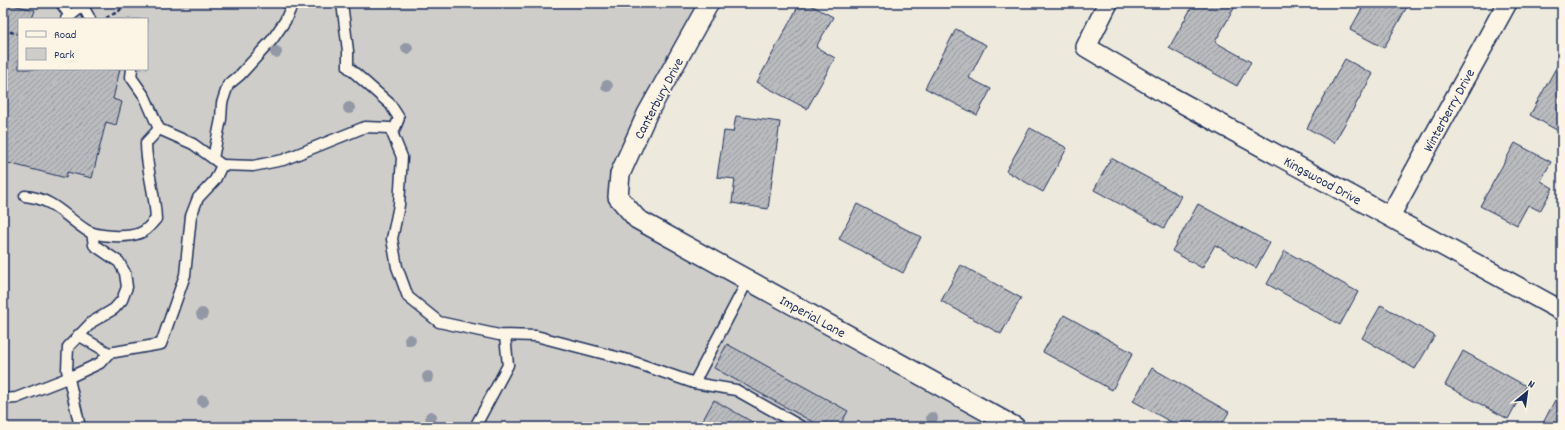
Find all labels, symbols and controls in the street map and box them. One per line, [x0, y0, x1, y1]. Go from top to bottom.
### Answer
legend [18, 18, 148, 70]
text: Road [54, 27, 76, 44]
text: Park [54, 47, 75, 64]
street label: Canterbury Drive [630, 55, 690, 143]
street label: Winterberry Drive [1419, 66, 1481, 156]
street label: Kingswood Drive [1280, 152, 1364, 211]
street label: Imperial Lane [775, 291, 849, 344]
north arrow [1507, 372, 1547, 412]
text: N [1525, 377, 1538, 394]

